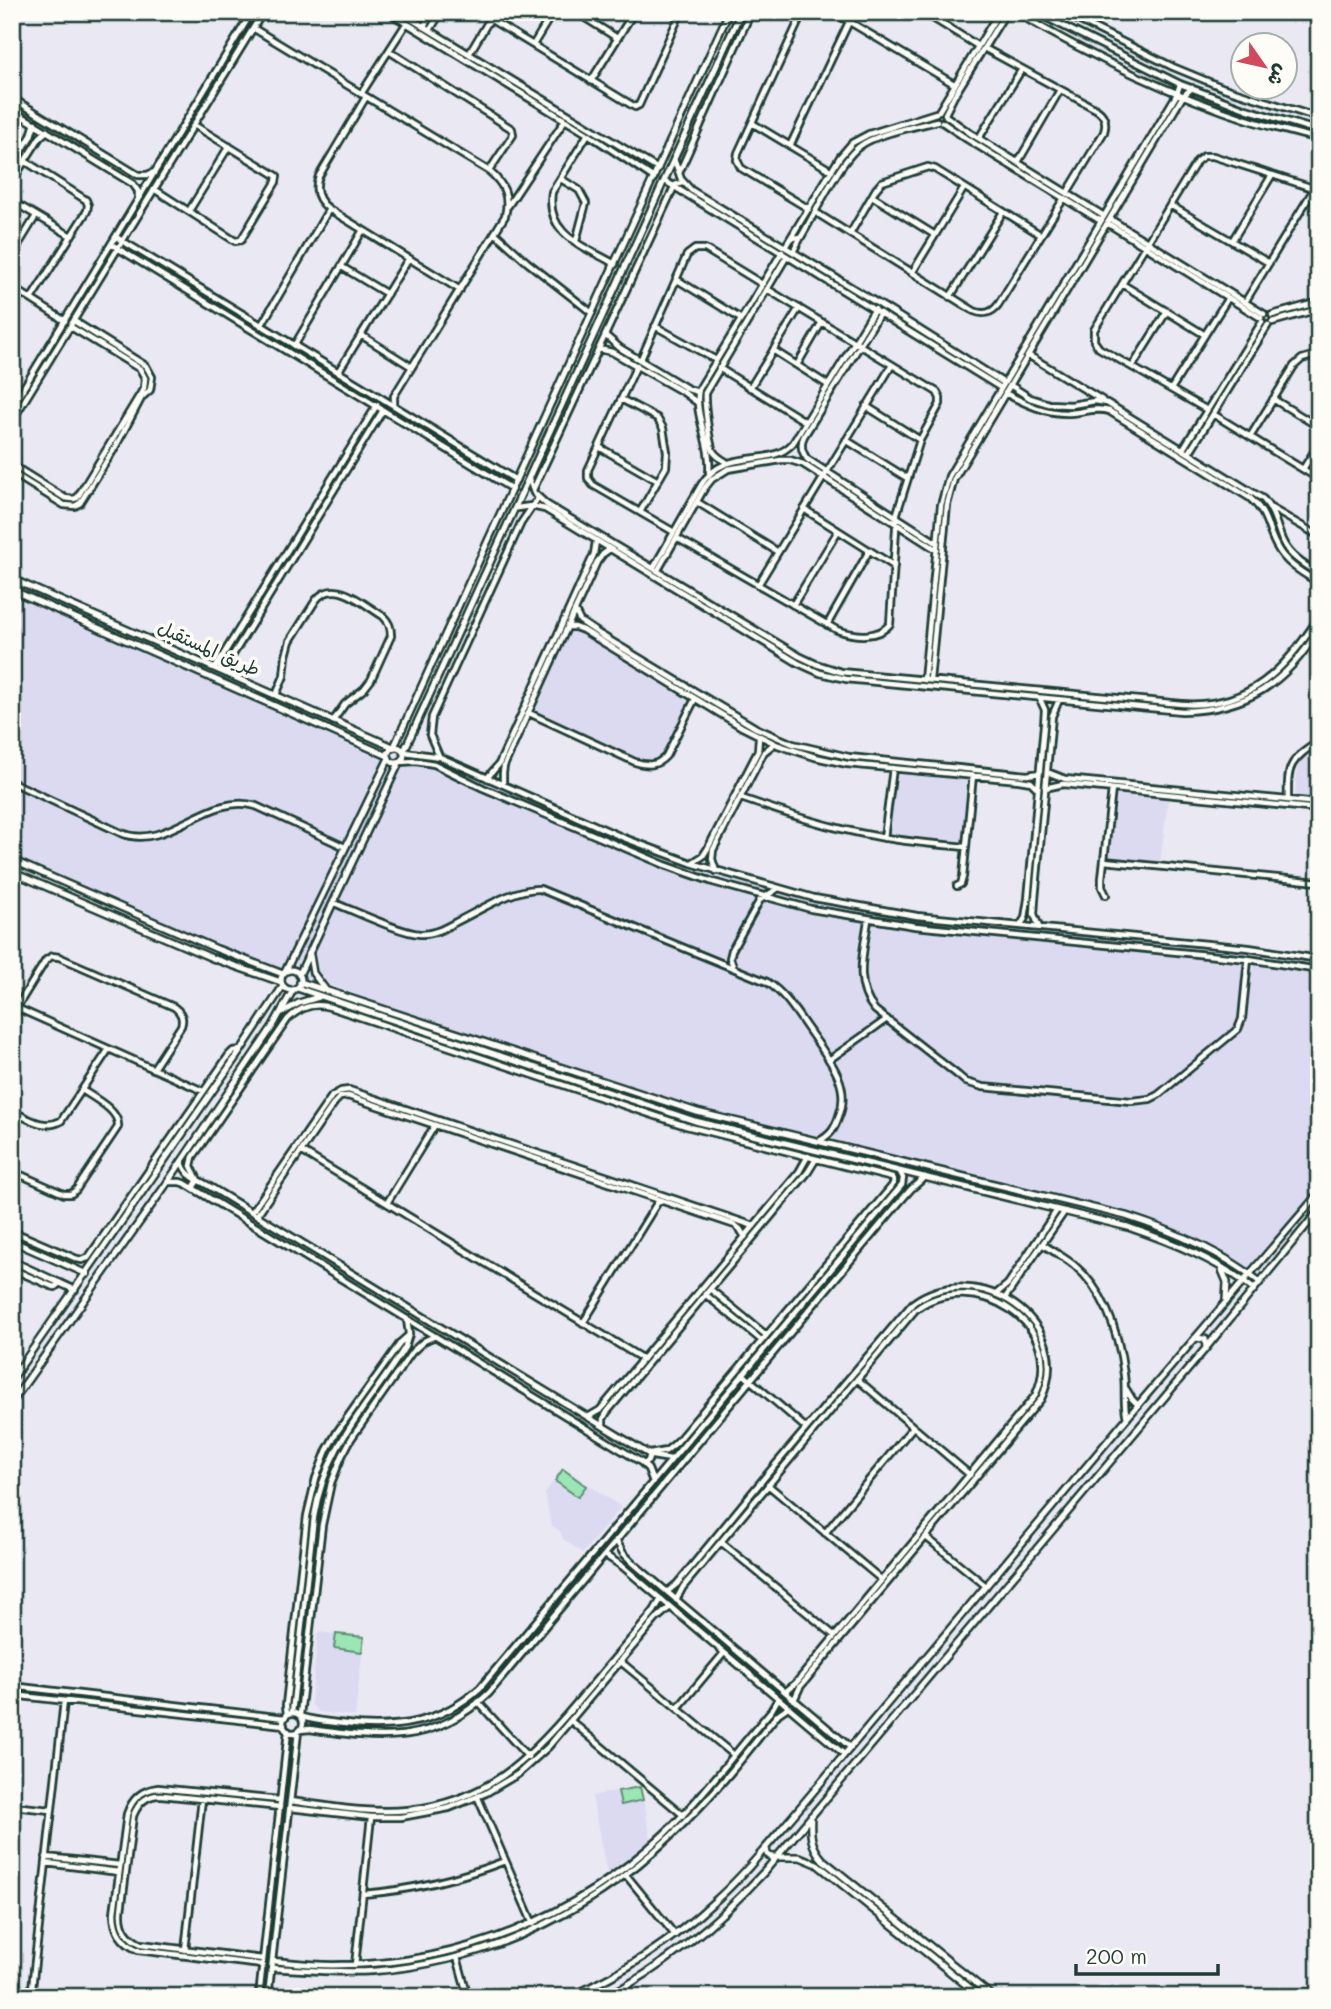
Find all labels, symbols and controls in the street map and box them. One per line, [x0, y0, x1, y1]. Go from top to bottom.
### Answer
north arrow [1230, 32, 1300, 102]
text: ش [1262, 60, 1295, 92]
street label: طريق المستقبل [154, 614, 264, 681]
scale bar [1076, 1932, 1217, 1976]
text: 200 m [1086, 1942, 1147, 1969]

